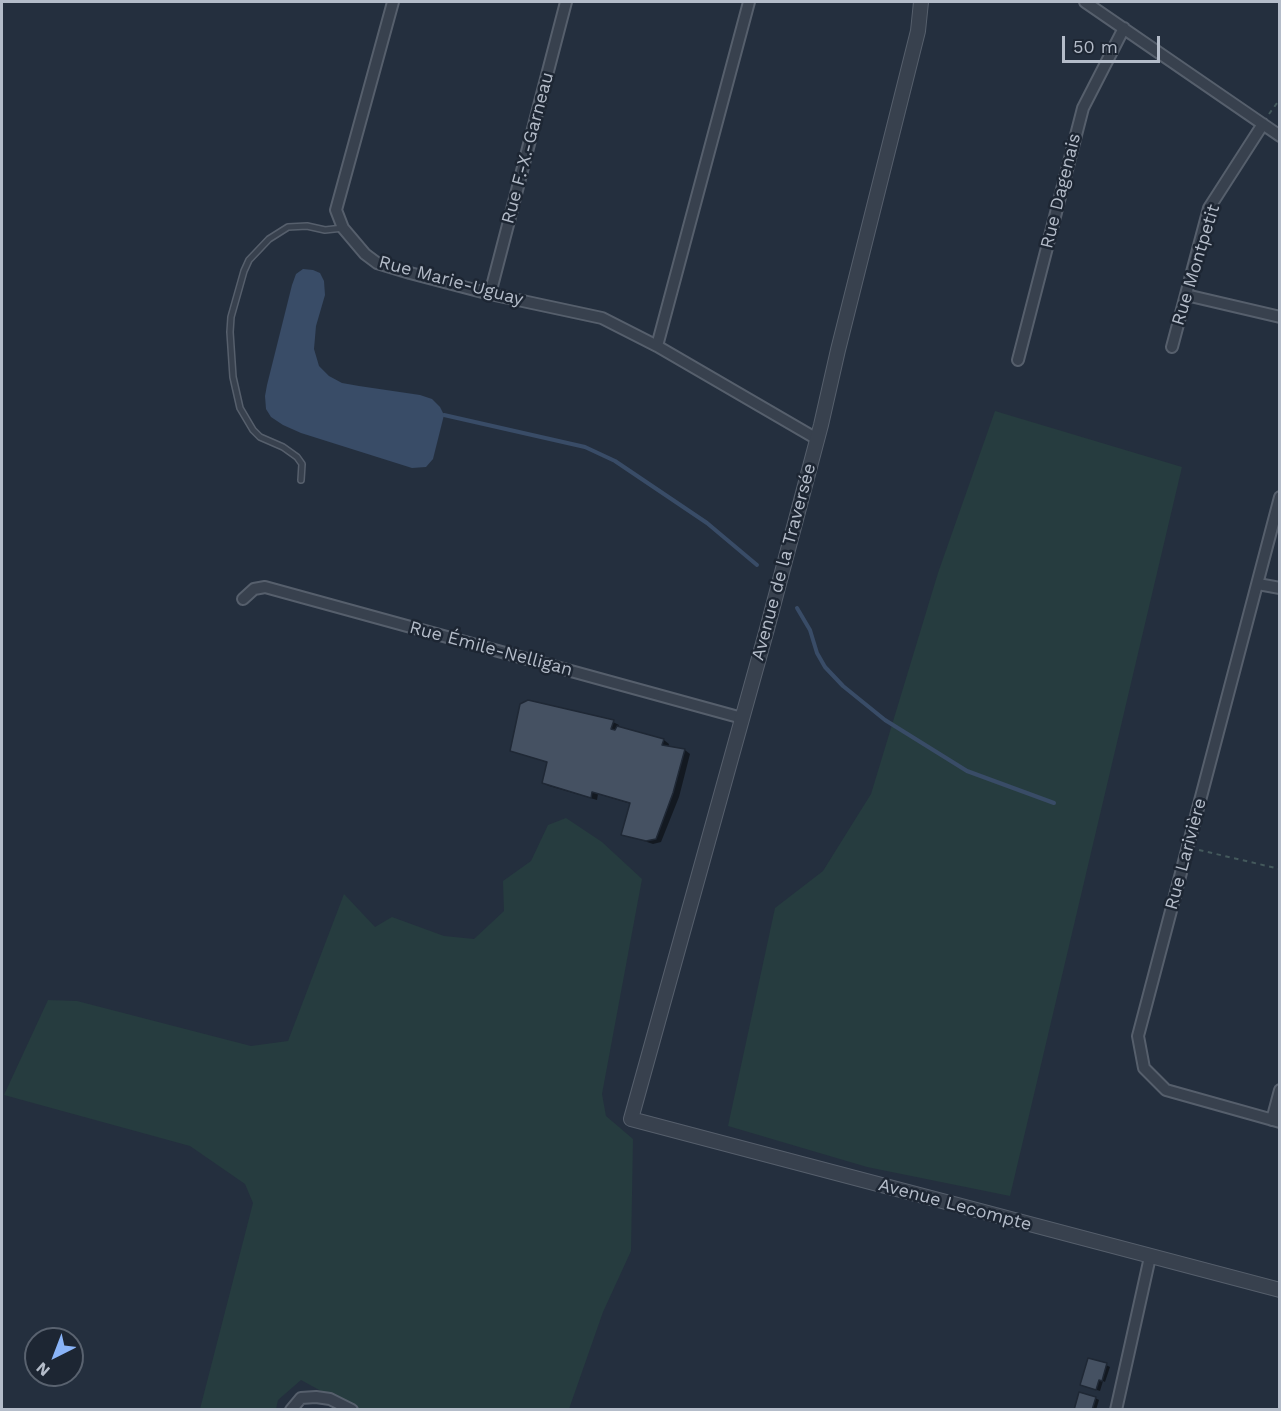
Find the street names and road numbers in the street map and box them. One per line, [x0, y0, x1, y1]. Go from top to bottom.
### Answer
street label: Rue F.-X.-Garneau [497, 70, 559, 226]
street label: Rue Dagenais [1036, 131, 1086, 251]
street label: Rue Montpetit [1167, 202, 1225, 328]
street label: Rue Marie-Uguay [376, 251, 526, 311]
street label: Avenue de la Traversée [747, 461, 821, 663]
street label: Rue Émile-Nelligan [407, 617, 575, 681]
street label: Rue Larivière [1161, 796, 1211, 912]
street label: Avenue Lecompte [876, 1174, 1034, 1236]

